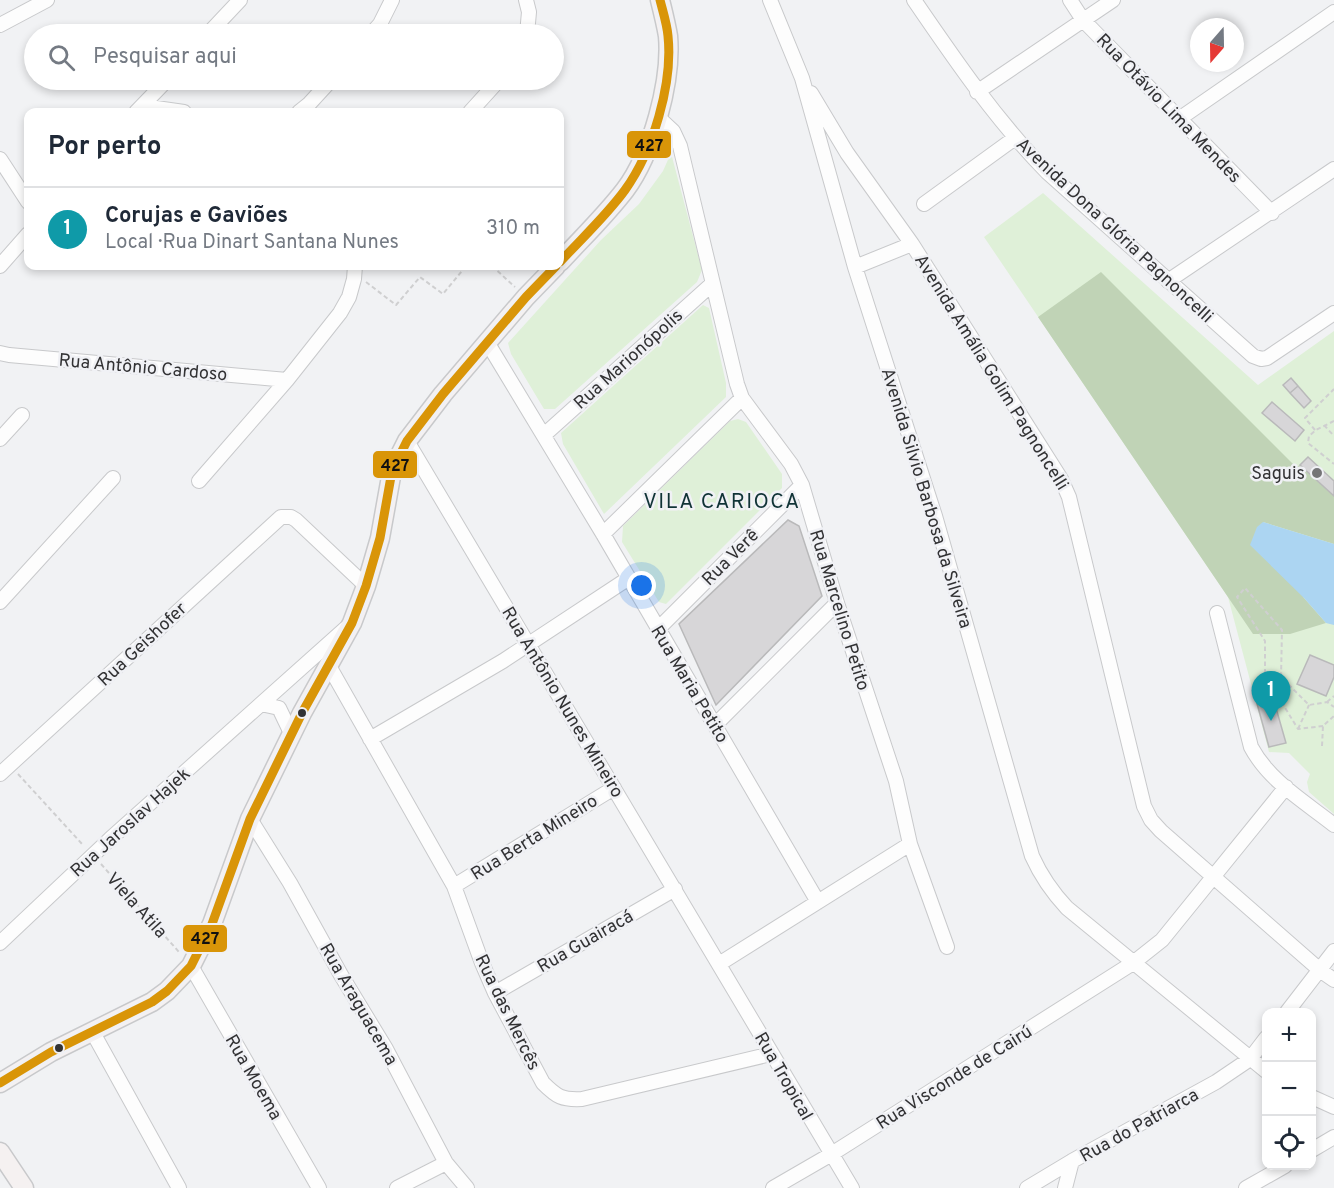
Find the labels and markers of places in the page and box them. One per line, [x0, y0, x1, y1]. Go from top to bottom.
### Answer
place label: Saguis [1251, 463, 1305, 486]
marker: Saguis [1310, 466, 1324, 480]
pin: 1 [1252, 672, 1290, 721]
unlabelled marker [296, 707, 308, 719]
unlabelled marker [53, 1042, 65, 1054]

